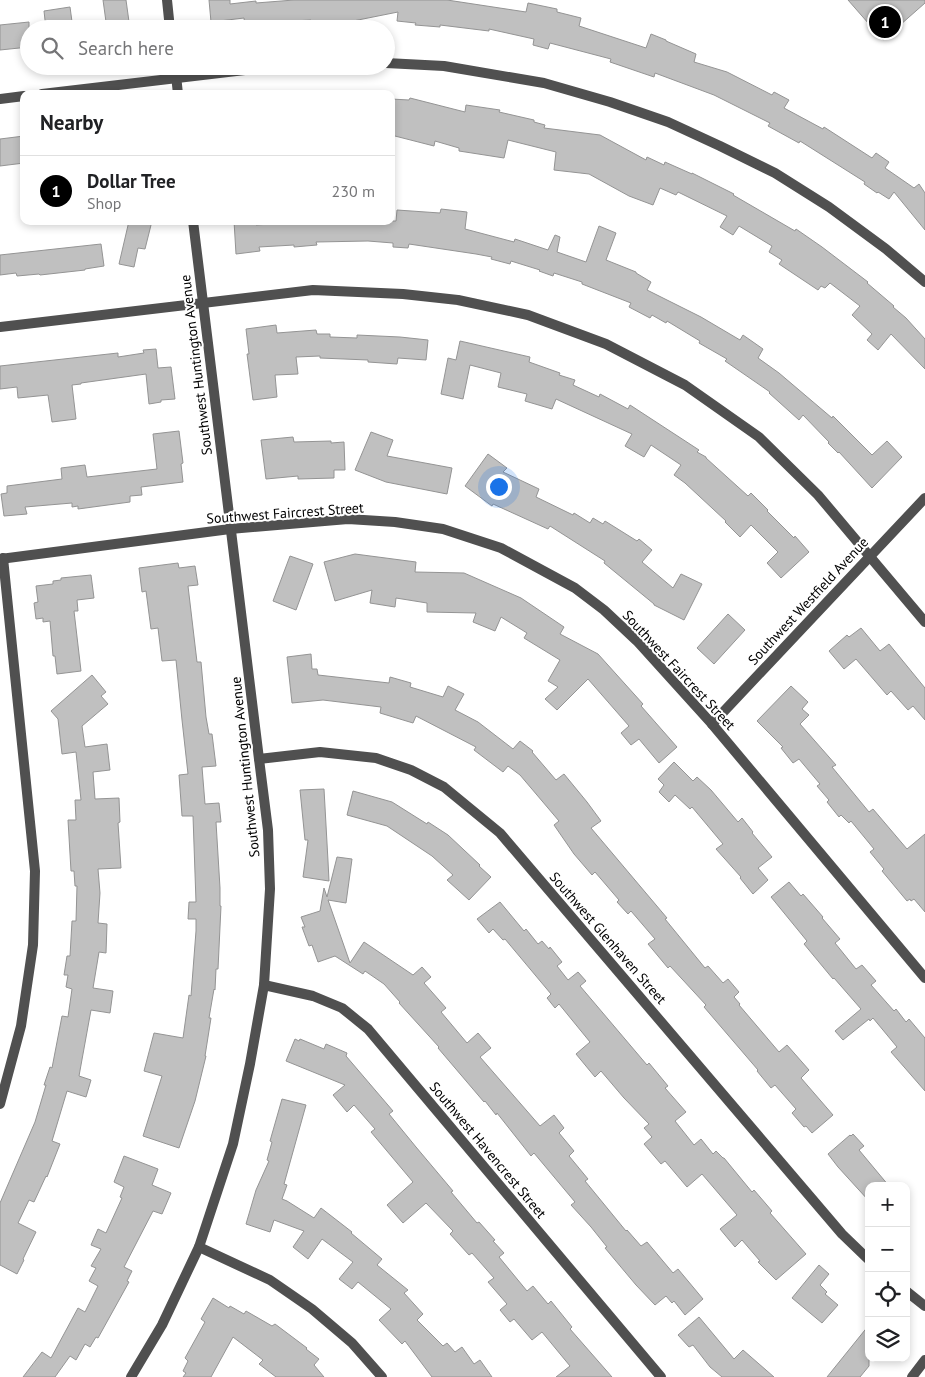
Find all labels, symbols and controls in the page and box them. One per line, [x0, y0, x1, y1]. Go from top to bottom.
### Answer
pin: 1 [869, 3, 901, 41]
search box [20, 20, 395, 75]
icon: search [38, 34, 66, 62]
text: Search here [78, 36, 174, 60]
text: Nearby [40, 109, 103, 136]
text: Dollar Tree [87, 169, 176, 193]
text: 1 [51, 181, 61, 201]
text: 230 m [332, 181, 375, 201]
text: Shop [87, 193, 121, 213]
street label: Southwest Huntington Avenue [176, 274, 216, 456]
your location [486, 474, 512, 500]
street label: Southwest Faircrest Street [206, 499, 364, 527]
street label: Southwest Westfield Avenue [744, 533, 872, 669]
street label: Southwest Faircrest Street [619, 606, 739, 734]
street label: Southwest Huntington Avenue [227, 676, 263, 858]
street label: Southwest Glenhaven Street [546, 868, 671, 1008]
street label: Southwest Havencrest Street [426, 1078, 551, 1222]
map controls [865, 1182, 910, 1362]
button: + [865, 1182, 910, 1227]
button: − [865, 1227, 910, 1272]
button: locate [865, 1272, 910, 1317]
button: layers [865, 1317, 910, 1362]

